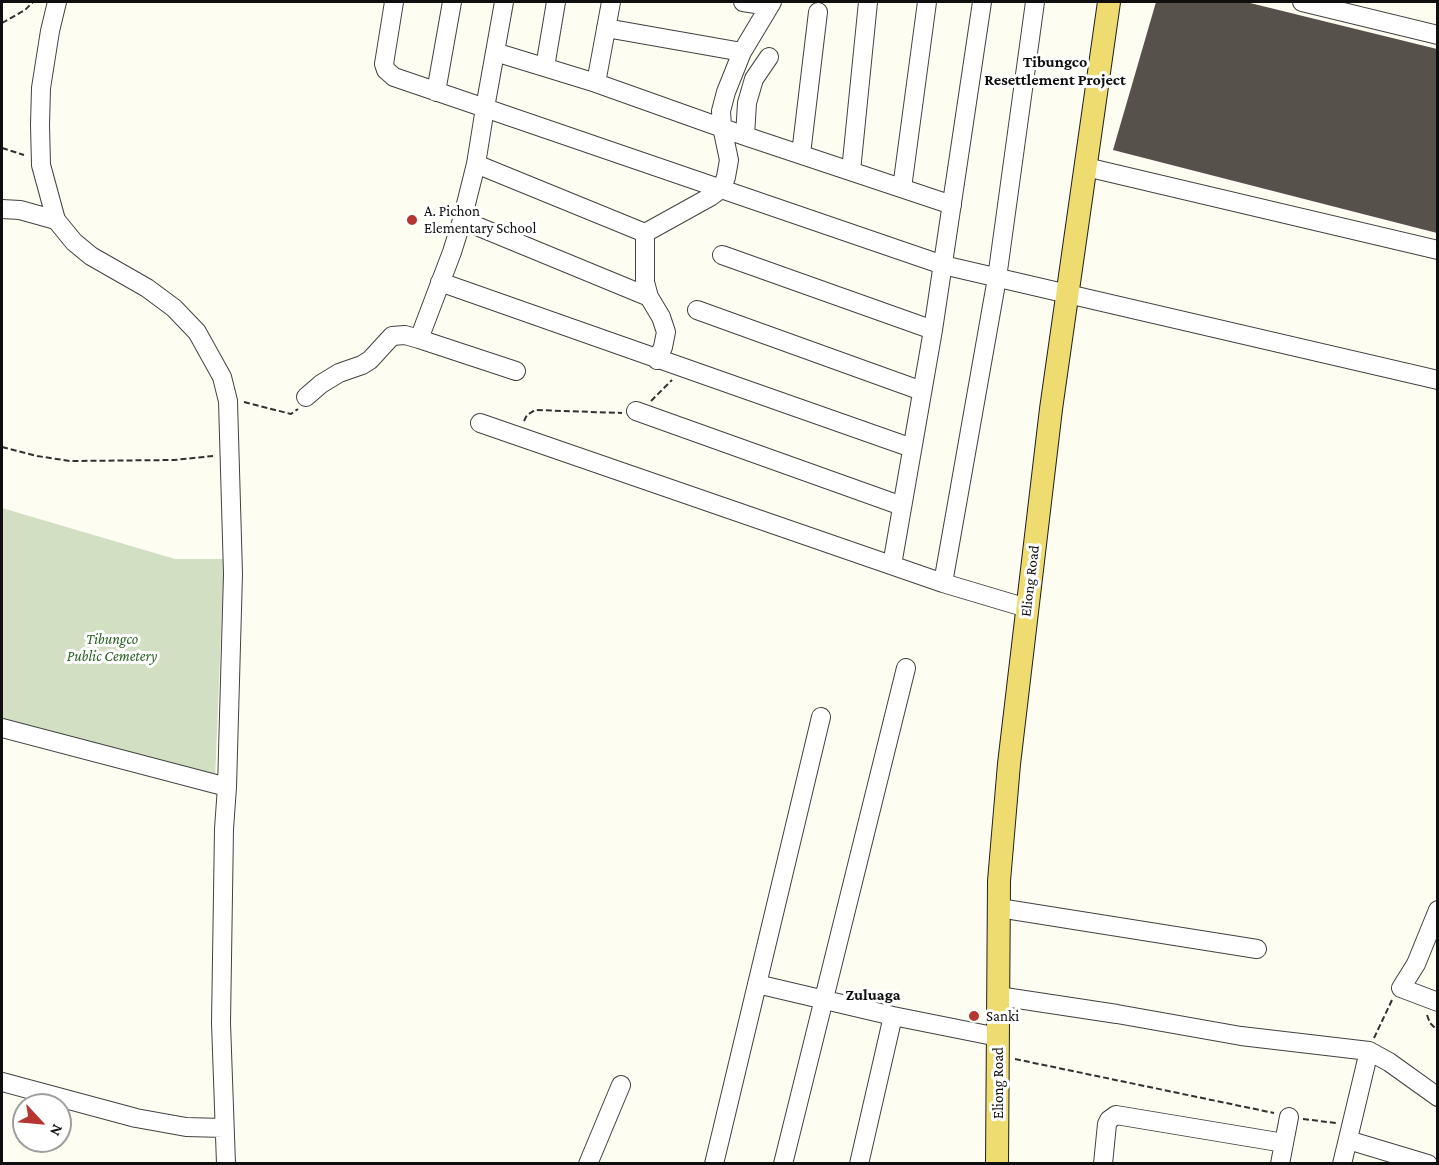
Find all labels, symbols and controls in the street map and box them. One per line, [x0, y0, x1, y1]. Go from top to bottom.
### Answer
district label: Tibungco Resettlement Project [984, 52, 1126, 90]
place label: A. Pichon Elementary School [424, 202, 536, 237]
marker: A. Pichon Elementary School [405, 213, 419, 227]
street label: Eliong Road [1017, 544, 1043, 618]
park label: Tibungco Public Cemetery [67, 630, 157, 665]
district label: Zuluaga [846, 985, 900, 1005]
place label: Sanki [986, 1007, 1019, 1025]
marker: Sanki [967, 1009, 981, 1023]
street label: Eliong Road [989, 1047, 1007, 1119]
north arrow [12, 1093, 72, 1153]
text: N [47, 1122, 67, 1139]

